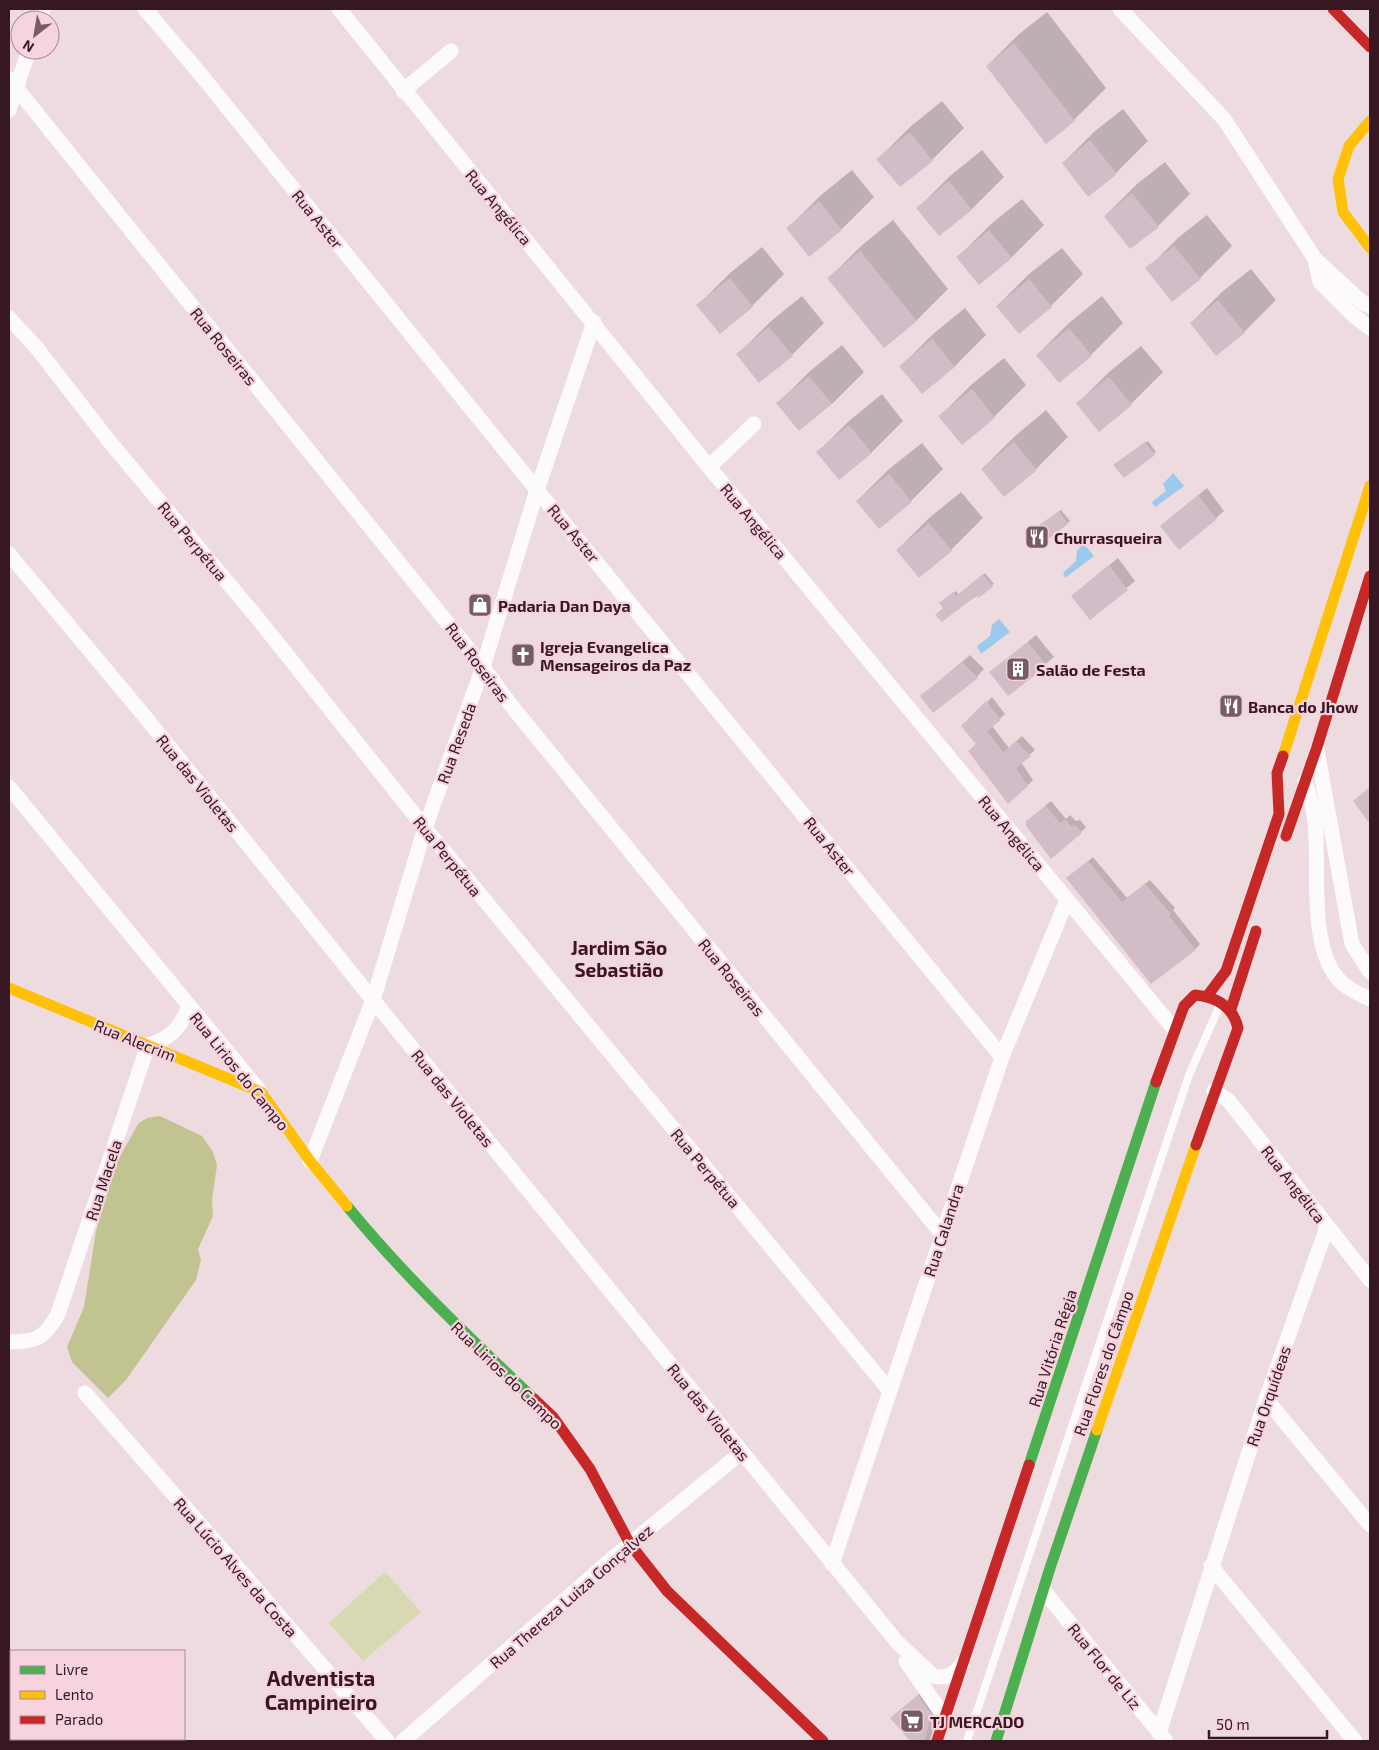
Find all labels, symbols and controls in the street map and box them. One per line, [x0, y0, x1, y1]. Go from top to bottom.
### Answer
north arrow [10, 10, 60, 60]
text: N [19, 37, 37, 56]
street label: Rua Angélica [462, 165, 536, 249]
street label: Rua Aster [289, 186, 348, 253]
street label: Rua Roseiras [187, 303, 261, 389]
street label: Rua Angélica [717, 479, 791, 563]
street label: Rua Perpétua [154, 498, 232, 584]
street label: Rua Aster [544, 500, 604, 566]
restaurant icon: Churrasqueira [1024, 524, 1050, 550]
place label: Churrasqueira [1054, 528, 1162, 547]
shop icon: Padaria Dan Daya [467, 592, 493, 618]
place label: Padaria Dan Daya [498, 596, 631, 616]
street label: Rua Roseiras [442, 619, 514, 705]
place label: Igreja Evangelica Mensageiros da Paz [540, 637, 691, 674]
church icon: Igreja Evangelica Mensageiros da Paz [510, 642, 536, 668]
building icon: Salão de Festa [1005, 656, 1031, 682]
place label: Salão de Festa [1036, 660, 1146, 679]
restaurant icon: Banca do Jhow [1218, 693, 1244, 719]
place label: Banca do Jhow [1248, 697, 1359, 716]
street label: Rua Reseda [433, 700, 479, 786]
street label: Rua das Violetas [153, 730, 243, 836]
street label: Rua Angélica [975, 791, 1049, 875]
street label: Rua Perpétua [410, 812, 486, 900]
street label: Rua Aster [801, 813, 860, 880]
street label: Rua Roseiras [695, 934, 769, 1020]
district label: Jardim São Sebastião [571, 936, 667, 981]
street label: Rua Lirios do Campo [186, 1008, 294, 1134]
street label: Rua Alecrim [91, 1015, 179, 1065]
street label: Rua das Violetas [408, 1045, 498, 1151]
street label: Rua Perpétua [667, 1125, 745, 1211]
street label: Rua Macela [81, 1137, 125, 1223]
street label: Rua Angélica [1258, 1142, 1330, 1226]
street label: Rua Calandra [919, 1181, 967, 1279]
street label: Rua Vitória Régia [1024, 1287, 1080, 1409]
street label: Rua Flores do Câmpo [1069, 1288, 1137, 1438]
street label: Rua Lirios do Campo [448, 1317, 566, 1433]
street label: Rua Orquídeas [1242, 1343, 1294, 1449]
street label: Rua das Violetas [664, 1359, 754, 1465]
street label: Rua Lúcio Alves da Costa [170, 1493, 302, 1641]
street label: Rua Thereza Luiza Gonçalvez [486, 1520, 657, 1673]
street label: Rua Flor de Liz [1065, 1619, 1145, 1713]
legend [10, 1650, 185, 1740]
text: Livre [55, 1660, 88, 1678]
district label: Adventista Campineiro [265, 1665, 377, 1714]
text: Lento [55, 1685, 94, 1703]
supermarket icon: TJ MERCADO [899, 1708, 925, 1734]
scale bar [1209, 1708, 1326, 1740]
text: Parado [55, 1710, 103, 1728]
place label: TJ MERCADO [930, 1712, 1024, 1731]
text: 50 m [1216, 1715, 1250, 1733]

